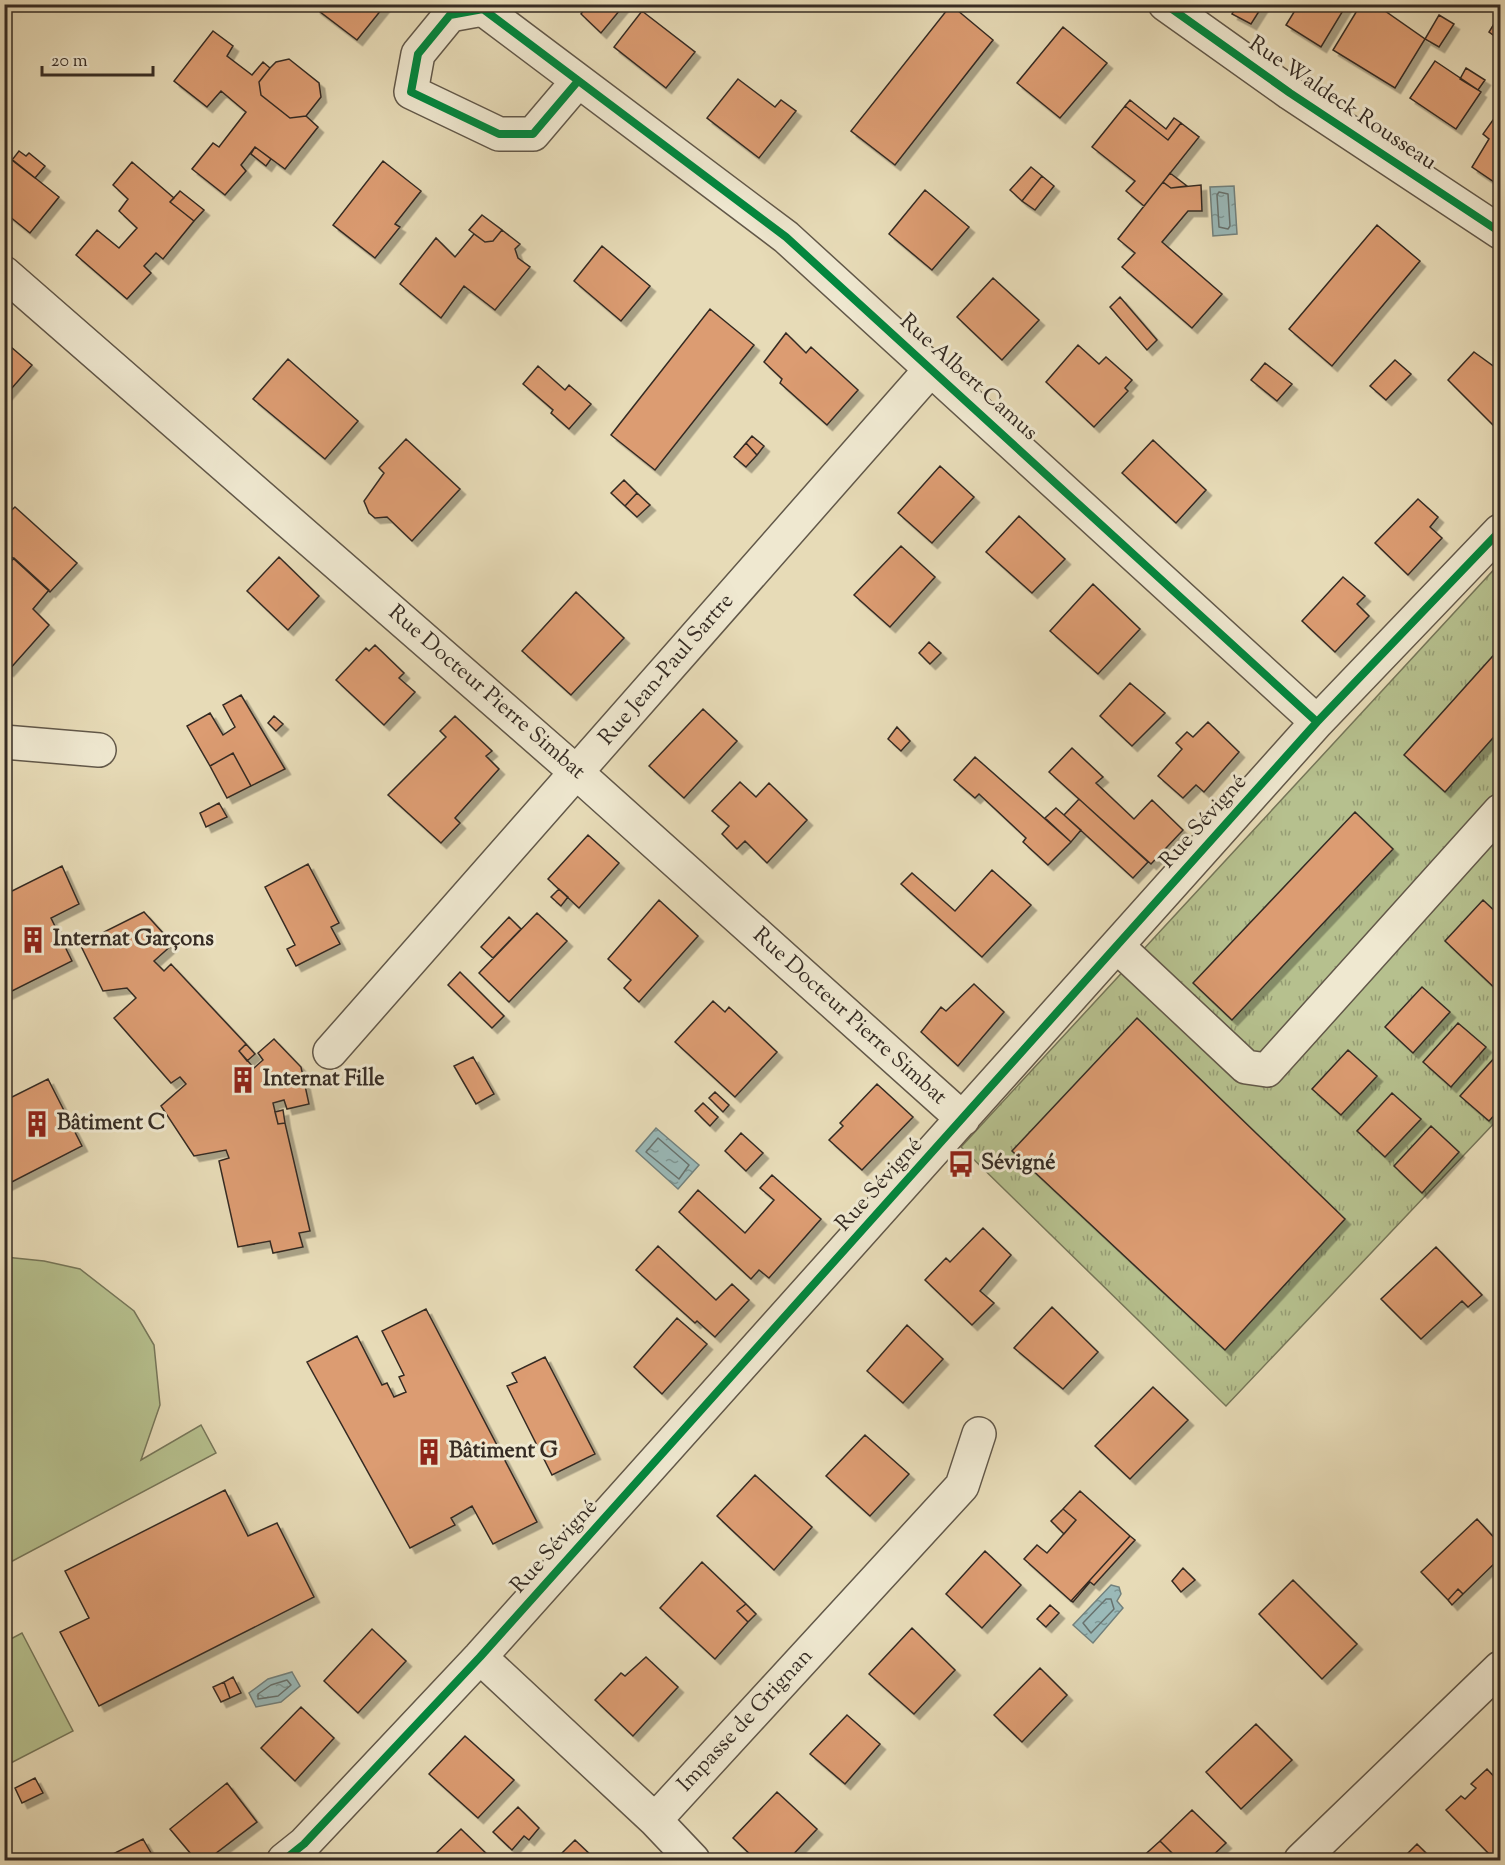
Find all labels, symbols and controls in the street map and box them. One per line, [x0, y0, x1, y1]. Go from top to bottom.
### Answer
street label: Rue Waldeck Rousseau [1242, 29, 1443, 179]
scale bar [42, 39, 153, 77]
text: 20 m [51, 49, 88, 75]
street label: Rue Albert Camus [892, 307, 1044, 449]
street label: Rue Jean-Paul Sartre [592, 587, 742, 753]
street label: Rue Docteur Pierre Simbat [380, 598, 592, 788]
street label: Rue Sévigné [1153, 768, 1255, 876]
street label: Rue Docteur Pierre Simbat [745, 921, 954, 1114]
place label: Internat Garçons [53, 924, 214, 956]
building icon: Internat Garçons [18, 925, 48, 955]
place label: Internat Fille [263, 1064, 385, 1096]
building icon: Internat Fille [228, 1065, 258, 1095]
place label: Bâtiment C [57, 1108, 166, 1140]
building icon: Bâtiment C [22, 1109, 52, 1139]
street label: Rue Sévigné [829, 1131, 931, 1239]
place label: Sévigné [981, 1148, 1055, 1180]
bus stop icon: Sévigné [946, 1149, 976, 1179]
place label: Bâtiment G [449, 1436, 558, 1468]
building icon: Bâtiment G [414, 1437, 444, 1467]
street label: Rue Sévigné [504, 1493, 606, 1601]
street label: Impasse de Grignan [671, 1642, 821, 1800]

